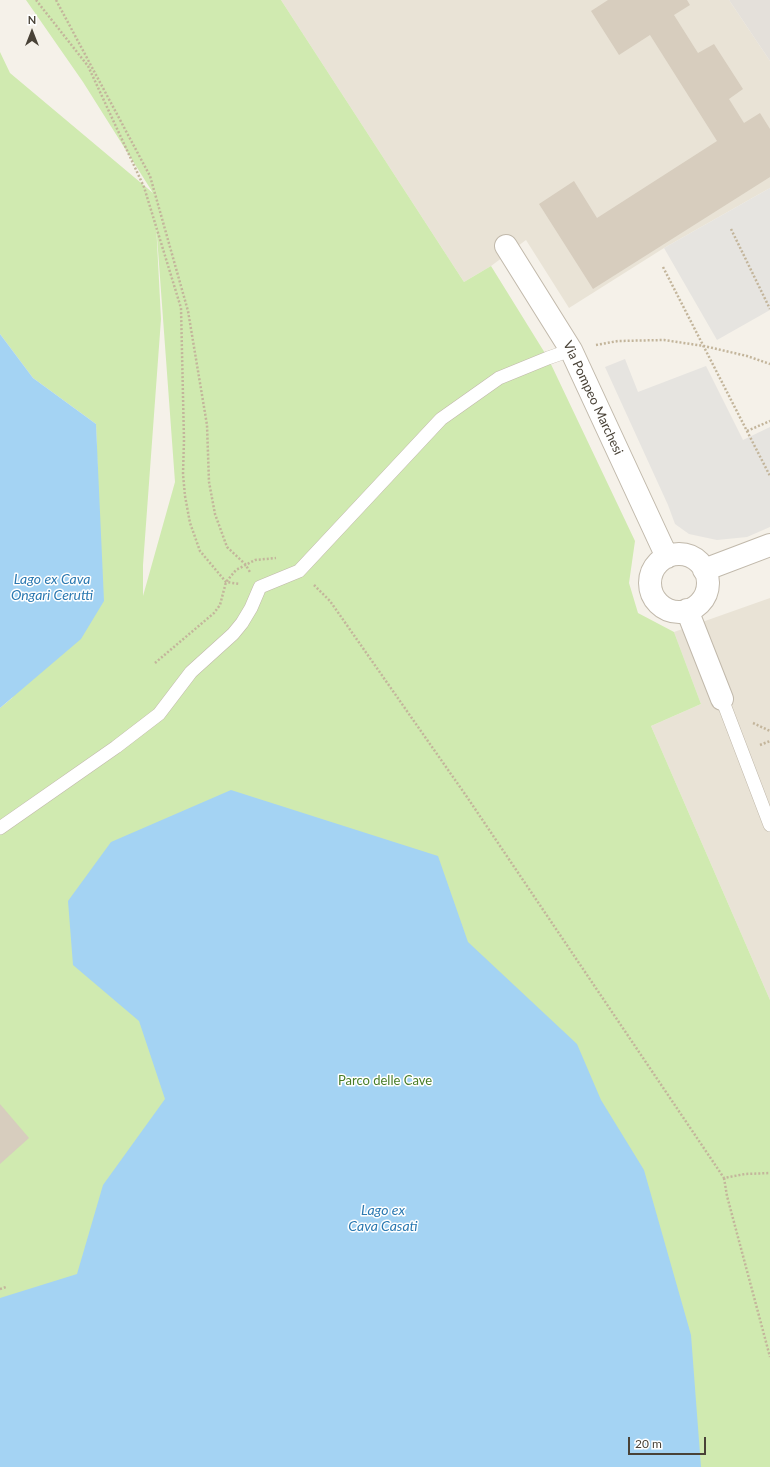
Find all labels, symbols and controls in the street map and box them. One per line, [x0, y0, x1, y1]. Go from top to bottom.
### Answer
north arrow [12, 12, 52, 52]
text: N [28, 13, 36, 26]
street label: Via Pompeo Marchesi [560, 339, 626, 457]
water label: Lago ex Cava Ongari Cerutti [11, 571, 93, 604]
park label: Parco delle Cave [338, 1073, 432, 1089]
water label: Lago ex Cava Casati [348, 1202, 418, 1234]
scale bar [630, 1429, 708, 1455]
text: 20 m [635, 1436, 662, 1451]

